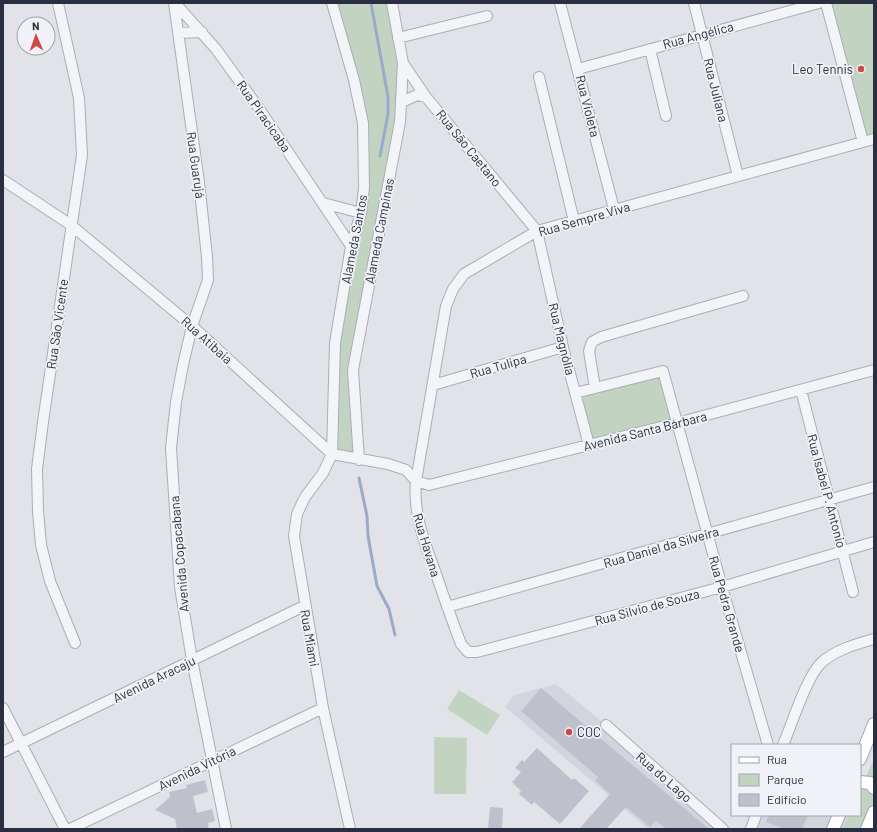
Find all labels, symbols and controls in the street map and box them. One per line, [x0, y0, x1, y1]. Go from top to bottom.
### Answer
north arrow [16, 16, 56, 56]
street label: Rua Angélica [661, 18, 735, 52]
text: N [32, 19, 40, 32]
street label: Rua Juliana [700, 56, 732, 124]
place label: Leo Tennis [792, 61, 853, 77]
marker: Leo Tennis [856, 64, 866, 74]
street label: Rua Violeta [573, 73, 603, 139]
street label: Rua Piracicaba [233, 77, 295, 155]
street label: Rua São Caetano [433, 106, 505, 190]
street label: Rua Guarujá [183, 131, 209, 199]
street label: Alameda Campinas [361, 177, 397, 285]
street label: Alameda Santos [338, 193, 370, 285]
street label: Rua Sempre Viva [536, 198, 632, 240]
street label: Rua São Vicente [43, 278, 71, 370]
street label: Rua Magnólia [545, 301, 579, 377]
street label: Rua Atibaia [178, 313, 236, 367]
street label: Rua Tulipa [468, 350, 528, 382]
street label: Avenida Santa Bárbara [582, 408, 708, 454]
street label: Rua Isabel P. Antonio [804, 432, 850, 550]
street label: Avenida Copacabana [166, 495, 192, 613]
street label: Rua Havana [410, 511, 444, 579]
street label: Rua Daniel da Silveira [601, 523, 721, 571]
street label: Rua Pedra Grande [706, 554, 748, 654]
street label: Rua Silvio de Souza [593, 585, 701, 629]
street label: Rua Miami [297, 608, 323, 668]
street label: Avenida Aracaju [110, 652, 198, 706]
place label: COC [577, 724, 601, 740]
marker: COC [564, 727, 574, 737]
street label: Avenida Vitória [156, 742, 238, 794]
legend [731, 744, 861, 816]
street label: Rua do Lago [633, 748, 695, 806]
text: Rua [767, 752, 787, 766]
text: Parque [767, 772, 804, 786]
text: Edifício [767, 792, 807, 806]

